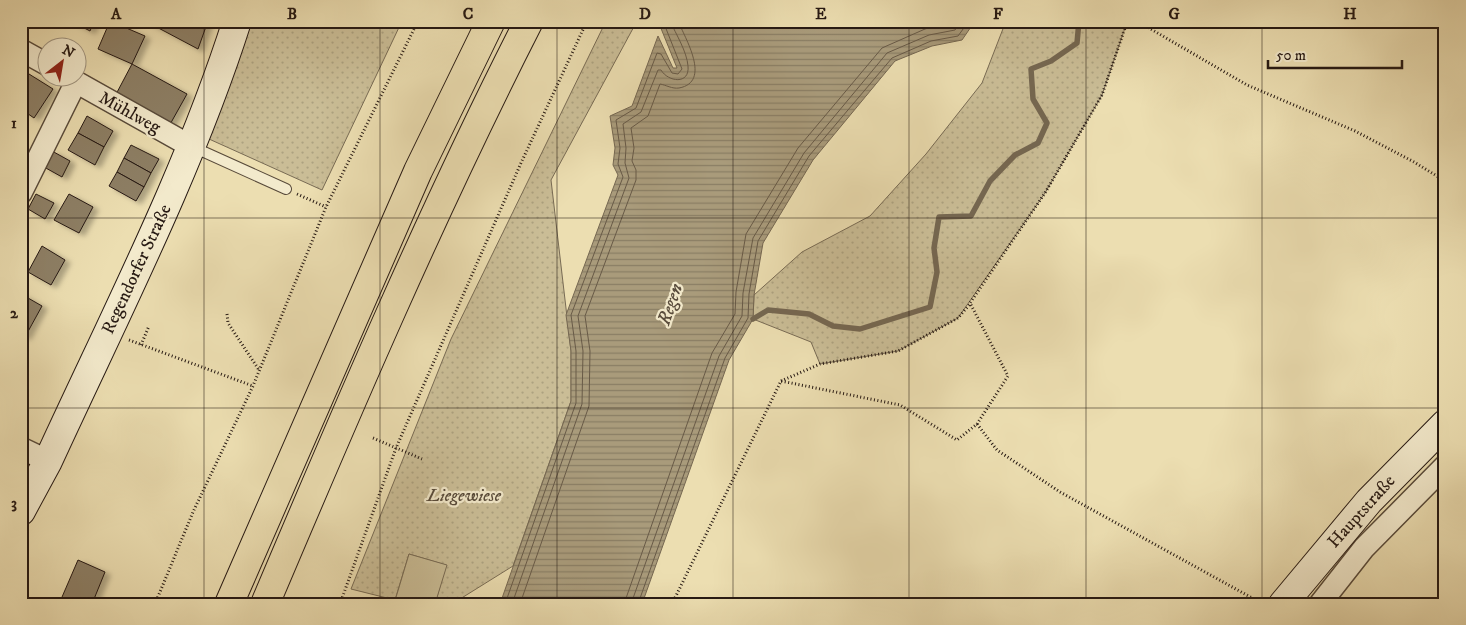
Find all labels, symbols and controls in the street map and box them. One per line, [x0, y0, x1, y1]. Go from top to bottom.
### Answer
text: A [110, 4, 122, 24]
text: B [287, 4, 297, 24]
text: C [463, 4, 473, 24]
text: D [639, 4, 651, 24]
text: E [815, 4, 827, 24]
text: F [993, 4, 1003, 24]
text: G [1168, 4, 1180, 24]
text: H [1343, 4, 1357, 24]
north arrow [38, 38, 88, 88]
scale bar [1268, 38, 1402, 70]
text: N [59, 41, 78, 63]
text: 50 m [1276, 46, 1306, 65]
street label: Mühlweg [95, 87, 165, 139]
text: 1 [11, 113, 17, 133]
street label: Regendorfer Straße [97, 201, 177, 338]
water label: Regen [652, 280, 688, 329]
text: 2 [10, 303, 19, 323]
street label: Hauptstraße [1323, 471, 1400, 553]
park label: Liegewiese [426, 485, 502, 507]
text: 3 [11, 493, 17, 513]

